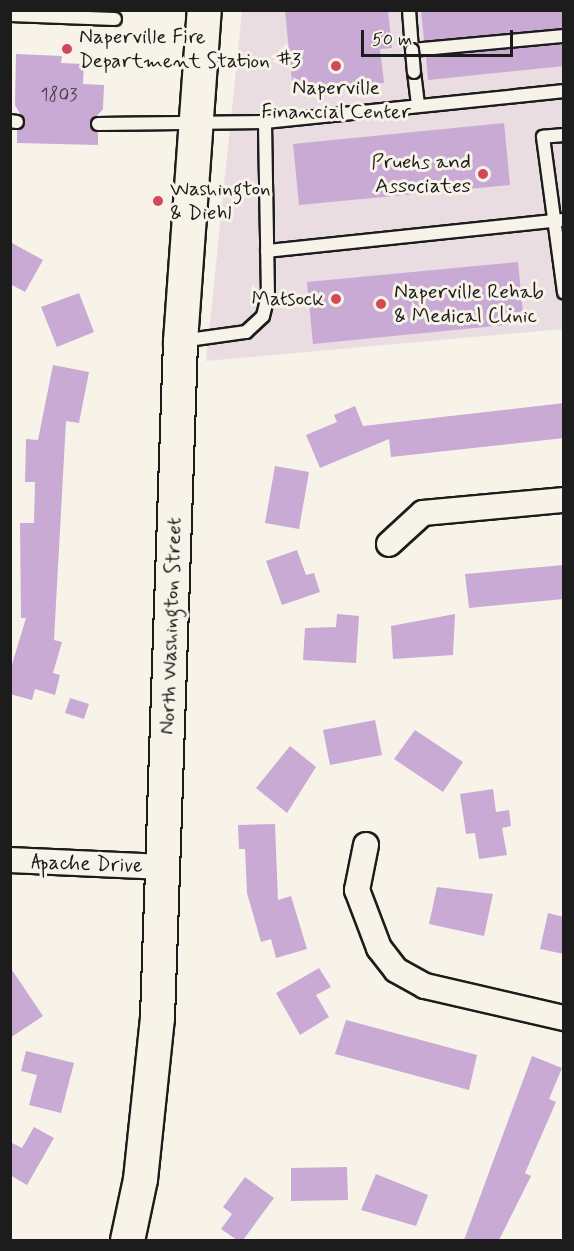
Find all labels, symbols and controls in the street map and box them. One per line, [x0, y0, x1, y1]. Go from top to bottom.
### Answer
scale bar [364, 18, 516, 56]
place label: Naperville Fire Department Station #3 [79, 24, 299, 74]
text: 50 m [372, 28, 412, 52]
marker: Naperville Fire Department Station #3 [60, 42, 74, 56]
marker: Naperville Financial Center [329, 59, 343, 73]
place label: Naperville Financial Center [259, 75, 413, 125]
house number: 1803 [41, 84, 77, 106]
place label: Pruehs and Associates [374, 149, 471, 199]
marker: Pruehs and Associates [476, 167, 490, 181]
place label: Washington & Diehl [170, 176, 271, 226]
marker: Washington & Diehl [151, 194, 165, 208]
place label: Naperville Rehab & Medical Clinic [394, 279, 542, 329]
place label: Matsock [252, 286, 324, 312]
marker: Matsock [329, 292, 343, 306]
marker: Naperville Rehab & Medical Clinic [372, 295, 390, 313]
street label: North Washington Street [155, 515, 187, 737]
street label: Apache Drive [31, 849, 143, 879]

